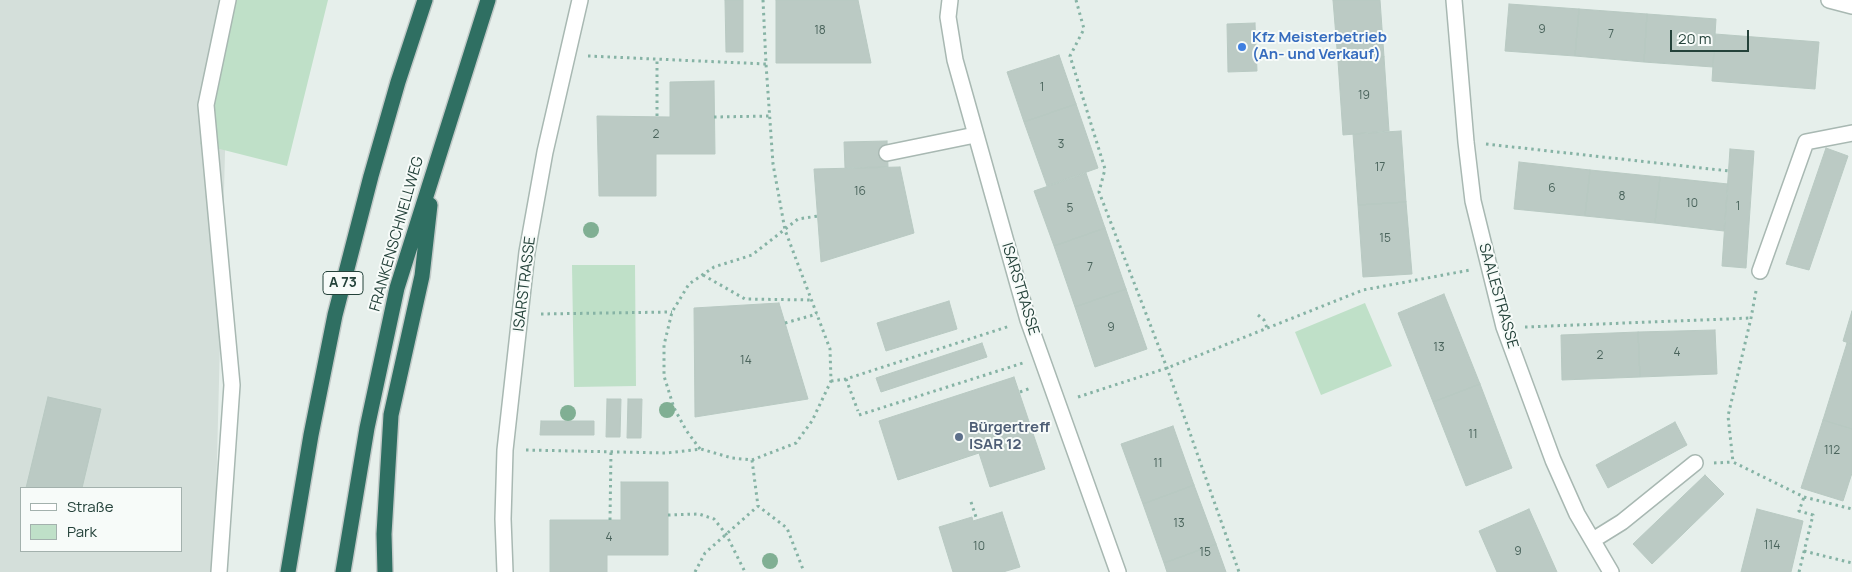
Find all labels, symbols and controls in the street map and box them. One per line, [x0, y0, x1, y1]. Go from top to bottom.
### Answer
scale bar [1672, 20, 1751, 52]
house number: 9 [1538, 23, 1546, 37]
house number: 18 [814, 24, 826, 38]
house number: 7 [1608, 28, 1614, 42]
text: 20 m [1678, 28, 1711, 49]
place label: Kfz Meisterbetrieb (An- und Verkauf) [1252, 29, 1387, 64]
marker: Kfz Meisterbetrieb (An- und Verkauf) [1236, 41, 1248, 53]
house number: 1 [1040, 81, 1044, 95]
house number: 19 [1358, 89, 1370, 103]
house number: 2 [653, 128, 659, 142]
house number: 3 [1058, 138, 1064, 152]
street label: FRANKENSCHNELLWEG [366, 154, 428, 314]
house number: 17 [1375, 161, 1385, 175]
house number: 6 [1548, 182, 1556, 196]
house number: 16 [854, 185, 866, 199]
house number: 8 [1619, 190, 1625, 204]
house number: 10 [1686, 197, 1698, 211]
house number: 1 [1736, 200, 1740, 214]
house number: 5 [1067, 202, 1073, 216]
house number: 15 [1379, 232, 1391, 246]
street label: ISARSTRASSE [510, 235, 540, 333]
street label: ISARSTRASSE [997, 241, 1043, 337]
street label: SAALESTRASSE [1474, 241, 1522, 351]
house number: 7 [1087, 261, 1093, 275]
road number: A 73 [323, 272, 363, 294]
house number: 9 [1107, 321, 1115, 335]
house number: 13 [1433, 341, 1445, 355]
house number: 4 [1673, 346, 1681, 360]
house number: 2 [1597, 349, 1603, 363]
house number: 14 [740, 354, 752, 368]
place label: Bürgertreff ISAR 12 [969, 419, 1050, 454]
house number: 11 [1468, 428, 1478, 442]
marker: Bürgertreff ISAR 12 [953, 431, 965, 443]
house number: 112 [1824, 444, 1840, 458]
house number: 11 [1153, 457, 1163, 471]
legend [20, 487, 182, 552]
text: Straße [67, 496, 113, 517]
house number: 13 [1173, 517, 1185, 531]
text: Park [67, 521, 97, 542]
house number: 4 [605, 531, 613, 545]
house number: 114 [1764, 539, 1780, 553]
house number: 10 [973, 540, 985, 554]
house number: 9 [1514, 545, 1522, 559]
house number: 15 [1199, 546, 1211, 560]

